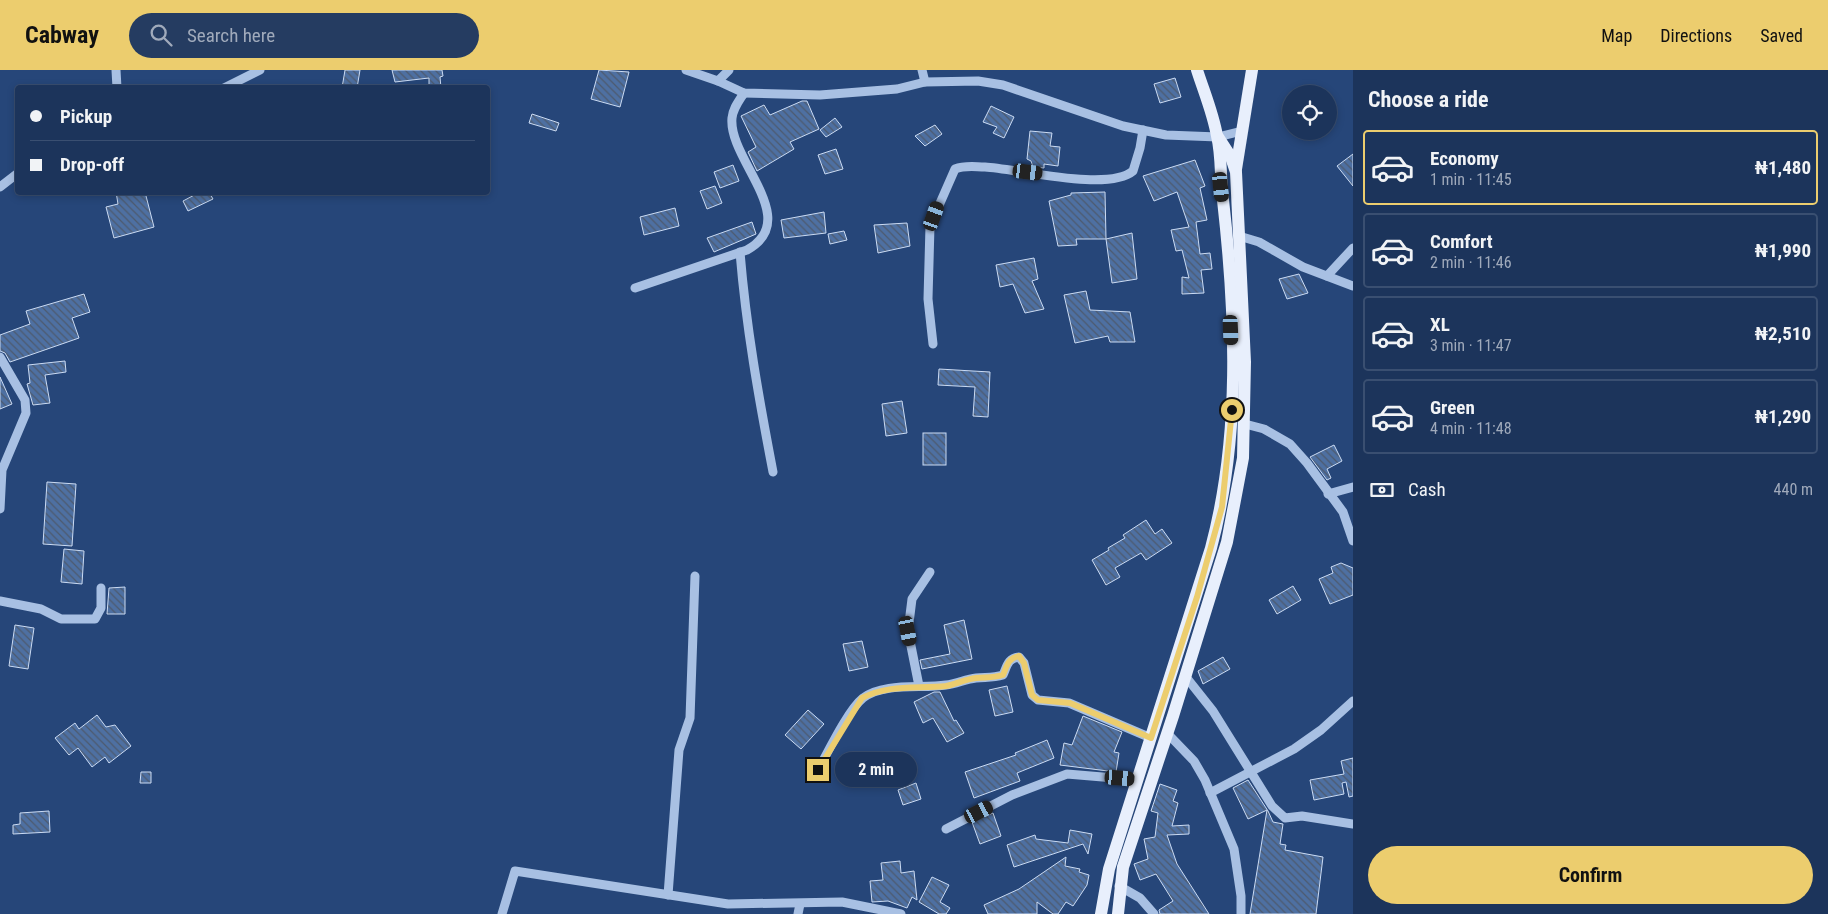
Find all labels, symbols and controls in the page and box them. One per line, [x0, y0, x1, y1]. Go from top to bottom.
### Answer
search box [129, 13, 479, 58]
text: Cabway [25, 21, 99, 49]
icon: search [147, 21, 175, 49]
text: Search here [187, 24, 275, 47]
text: Map [1601, 25, 1632, 46]
text: Directions [1660, 25, 1732, 46]
text: Saved [1760, 25, 1803, 46]
map controls [1282, 85, 1337, 140]
button: locate [1282, 85, 1337, 140]
text: Choose a ride [1368, 87, 1489, 112]
text: Pickup [60, 105, 112, 128]
icon: car [1370, 145, 1415, 190]
text: Economy [1430, 147, 1499, 170]
text: Drop-off [60, 153, 124, 176]
text: ₦1,480 [1754, 156, 1811, 179]
car [1012, 163, 1043, 181]
text: 1 min · 11:45 [1430, 170, 1512, 189]
car [1211, 171, 1230, 203]
car [921, 199, 946, 233]
icon: car [1370, 228, 1415, 273]
text: Comfort [1430, 230, 1493, 253]
text: ₦1,990 [1754, 239, 1811, 262]
text: 2 min · 11:46 [1430, 253, 1512, 272]
icon: car [1370, 311, 1415, 356]
text: XL [1430, 313, 1450, 336]
car [1222, 315, 1239, 345]
text: ₦2,510 [1754, 322, 1811, 345]
text: 3 min · 11:47 [1430, 336, 1512, 355]
icon: car [1370, 394, 1415, 439]
text: Green [1430, 396, 1475, 419]
route start [1221, 399, 1243, 421]
text: ₦1,290 [1754, 405, 1811, 428]
text: 4 min · 11:48 [1430, 419, 1512, 438]
icon: cash [1368, 476, 1396, 504]
text: Cash [1408, 478, 1446, 501]
text: 440 m [1774, 480, 1813, 499]
car [897, 615, 918, 647]
callout: 2 min [836, 752, 918, 788]
route end [807, 759, 829, 781]
text: 2 min [858, 760, 894, 779]
car [1104, 769, 1135, 787]
car [962, 799, 995, 825]
button: Confirm [1368, 846, 1813, 904]

